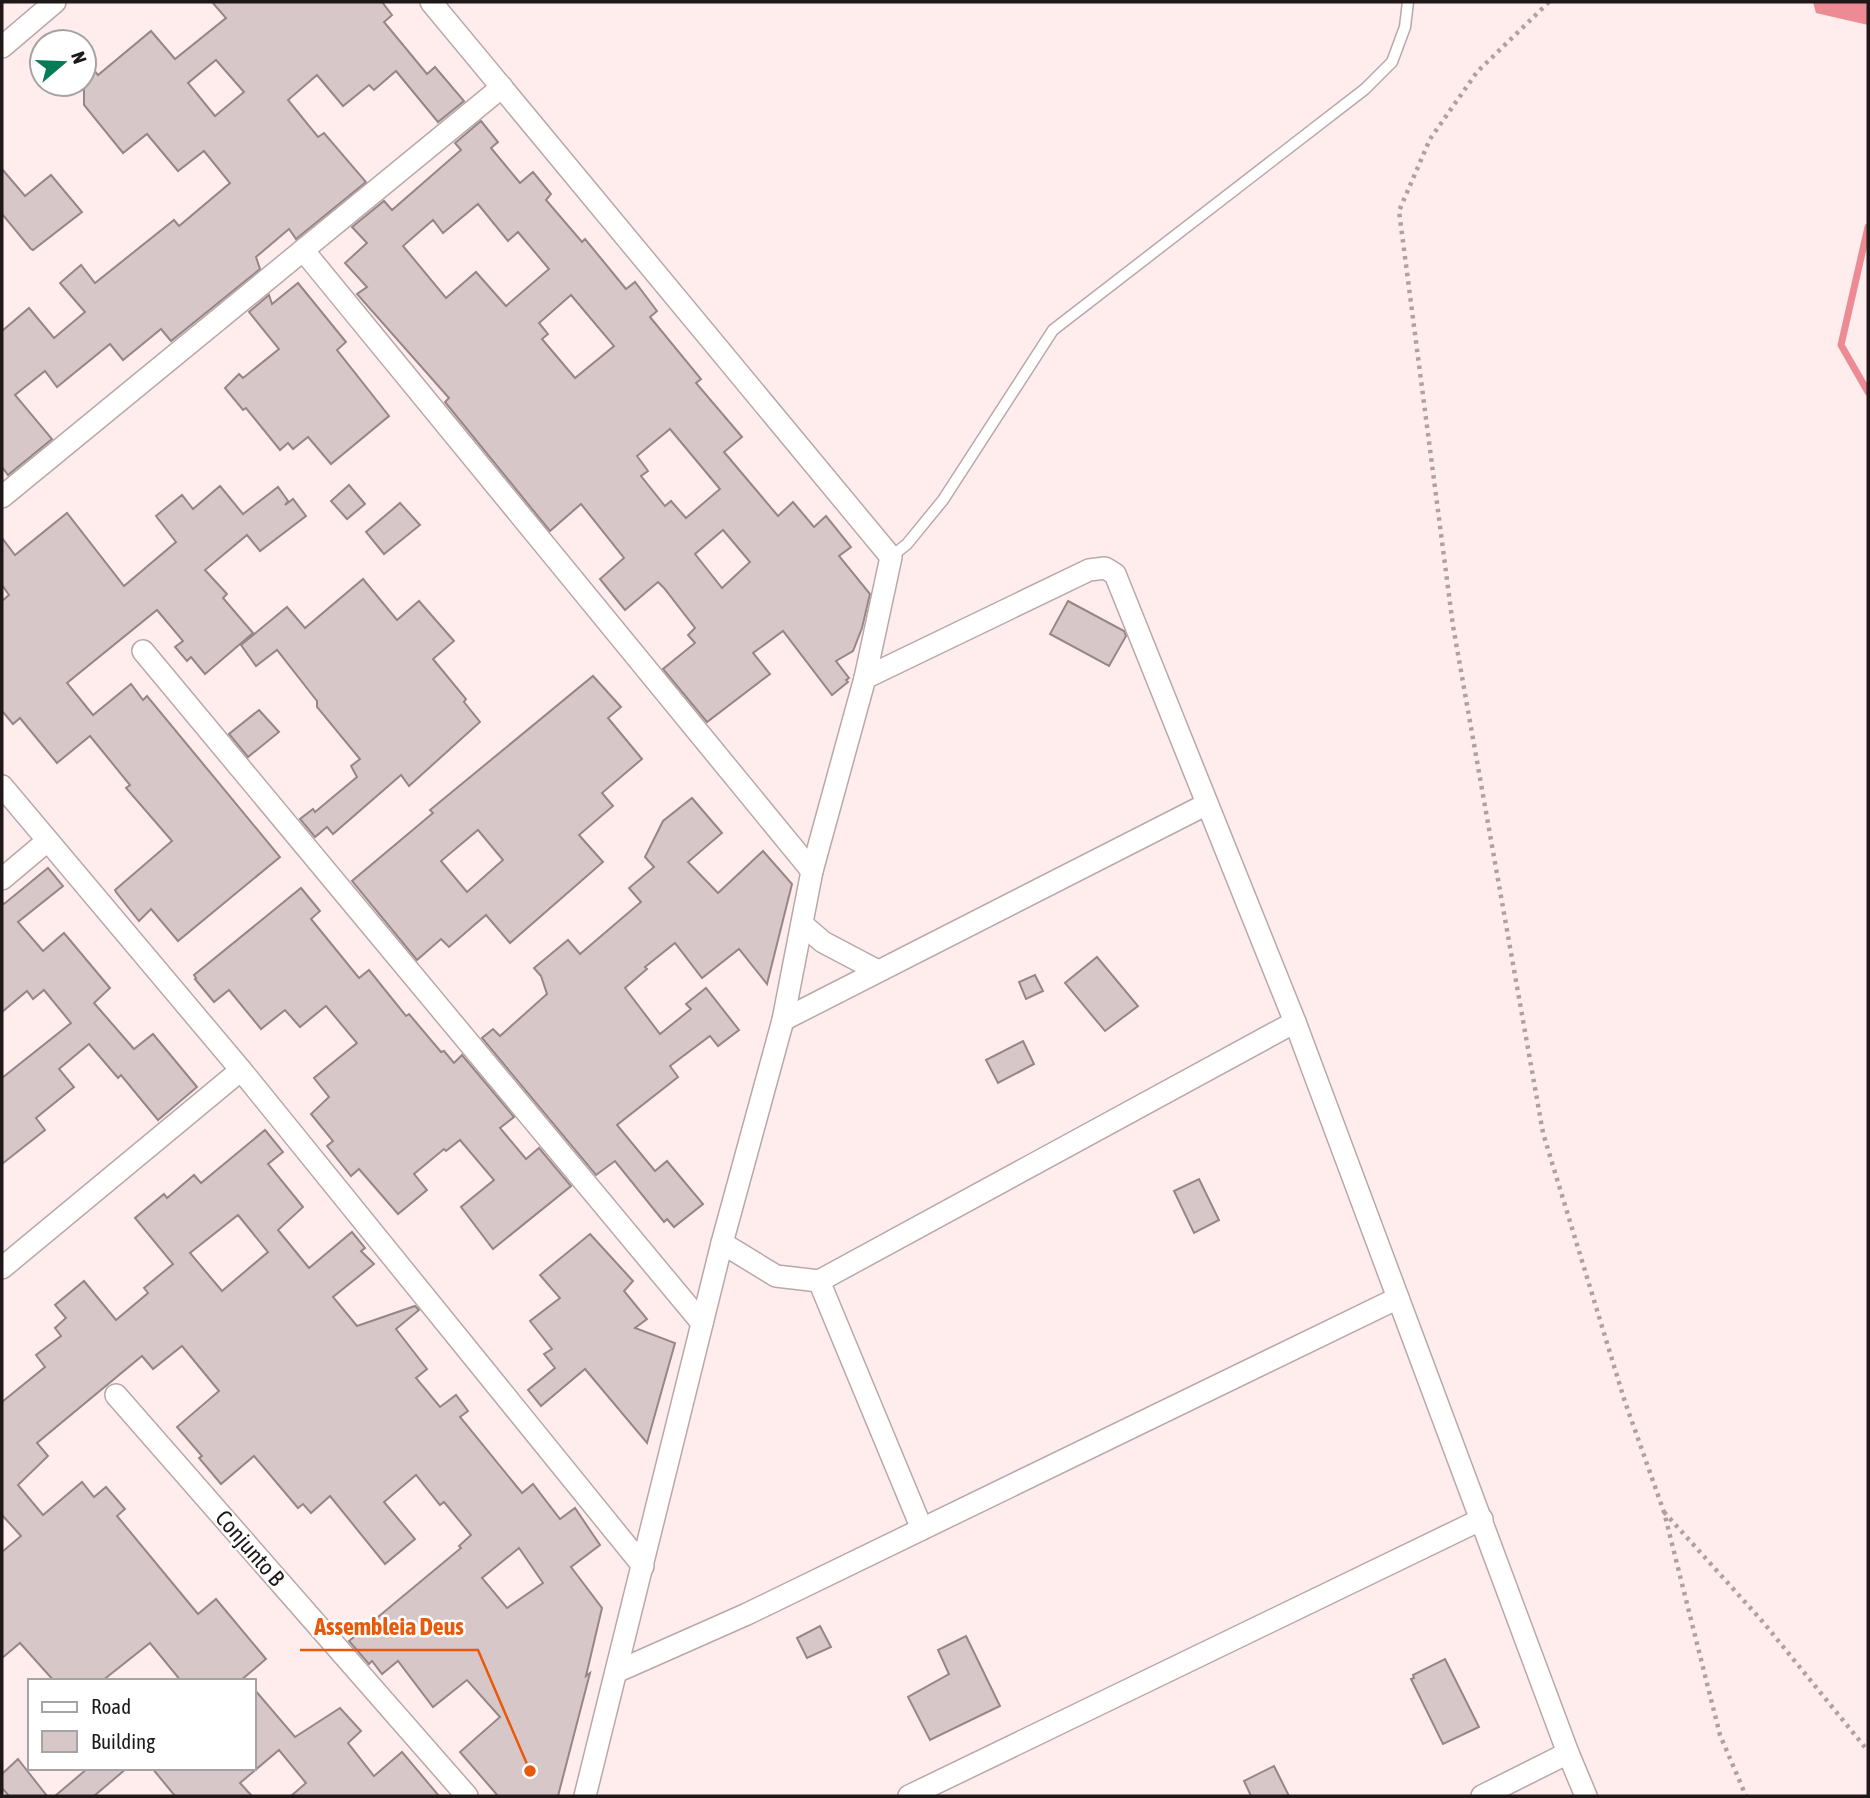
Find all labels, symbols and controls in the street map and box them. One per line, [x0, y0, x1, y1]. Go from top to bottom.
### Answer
north arrow [28, 28, 98, 98]
text: N [67, 49, 91, 66]
street label: Conjunto B [210, 1505, 290, 1591]
callout: Assembleia Deus [300, 1605, 478, 1650]
text: Assembleia Deus [313, 1613, 464, 1640]
legend [28, 1679, 256, 1770]
text: Road [91, 1694, 131, 1718]
text: Building [91, 1729, 155, 1753]

